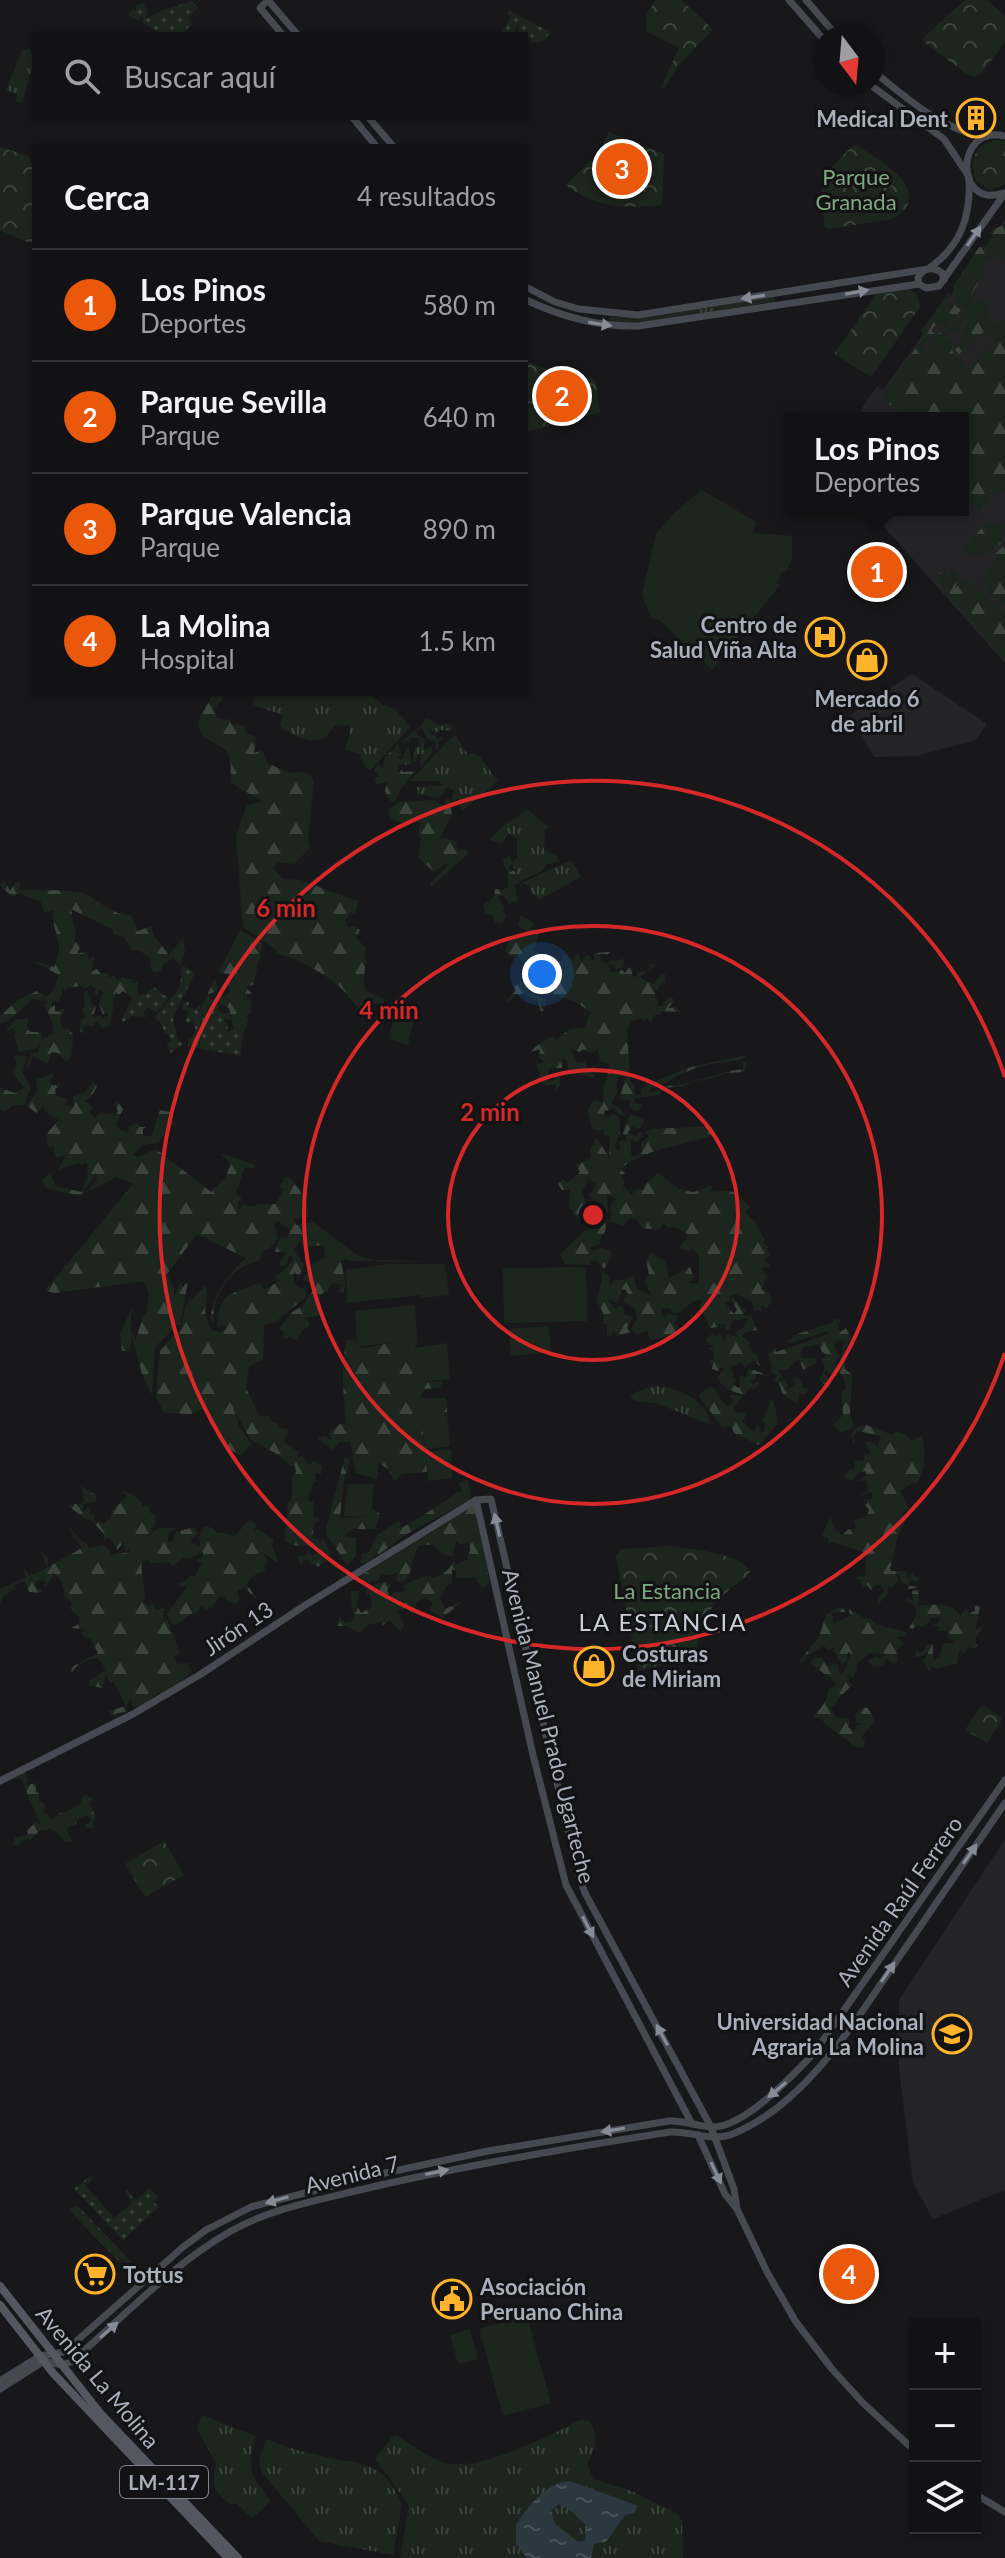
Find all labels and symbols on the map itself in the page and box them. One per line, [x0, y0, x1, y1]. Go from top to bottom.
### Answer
north arrow [813, 24, 885, 96]
building icon: Medical Dent [955, 97, 997, 139]
place label: Medical Dent [816, 105, 949, 132]
pin: 3 [596, 139, 648, 199]
park label: Parque Granada [815, 163, 897, 215]
one-way arrow [966, 226, 981, 247]
one-way arrow [845, 285, 870, 298]
one-way arrow [740, 291, 765, 304]
one-way arrow [588, 318, 613, 330]
pin: 2 [536, 366, 588, 426]
pin: 1 [851, 542, 903, 602]
place label: Centro de Salud Viña Alta [650, 611, 797, 663]
hospital icon: Centro de Salud Viña Alta [804, 616, 846, 658]
shop icon: Mercado 6 de abril [846, 639, 888, 681]
place label: Mercado 6 de abril [814, 685, 920, 737]
text: 6 min [256, 893, 316, 922]
your location [522, 954, 562, 994]
text: 4 min [359, 995, 419, 1024]
text: 2 min [460, 1097, 520, 1126]
centre of rings [579, 1201, 607, 1229]
one-way arrow [490, 1512, 502, 1537]
street label: Avenida Manuel Prado Ugarteche [497, 1566, 601, 1886]
park label: La Estancia [613, 1577, 721, 1604]
street label: Jirón 13 [198, 1595, 278, 1661]
district label: LA ESTANCIA [579, 1607, 747, 1636]
place label: Costuras de Miriam [622, 1640, 721, 1692]
shop icon: Costuras de Miriam [573, 1645, 615, 1687]
street label: Avenida Raúl Ferrero [830, 1811, 968, 1991]
one-way arrow [962, 1843, 977, 1864]
one-way arrow [581, 1915, 594, 1938]
one-way arrow [880, 1961, 895, 1982]
place label: Universidad Nacional Agraria La Molina [716, 2008, 924, 2060]
school or university icon: Universidad Nacional Agraria La Molina [931, 2013, 973, 2055]
one-way arrow [656, 2023, 669, 2046]
one-way arrow [767, 2081, 787, 2098]
one-way arrow [600, 2124, 625, 2136]
street label: Avenida 7 [302, 2149, 402, 2199]
one-way arrow [709, 2162, 723, 2185]
one-way arrow [425, 2165, 450, 2178]
one-way arrow [264, 2194, 288, 2207]
pin: 4 [823, 2244, 875, 2304]
supermarket icon: Tottus [74, 2253, 116, 2295]
place label: Tottus [123, 2261, 184, 2288]
place label: Asociación Peruano China [479, 2273, 623, 2325]
public building icon: Asociación Peruano China [431, 2278, 473, 2320]
street label: Avenida La Molina [31, 2300, 165, 2454]
one-way arrow [99, 2321, 118, 2339]
road number: LM-117 [120, 2466, 208, 2498]

